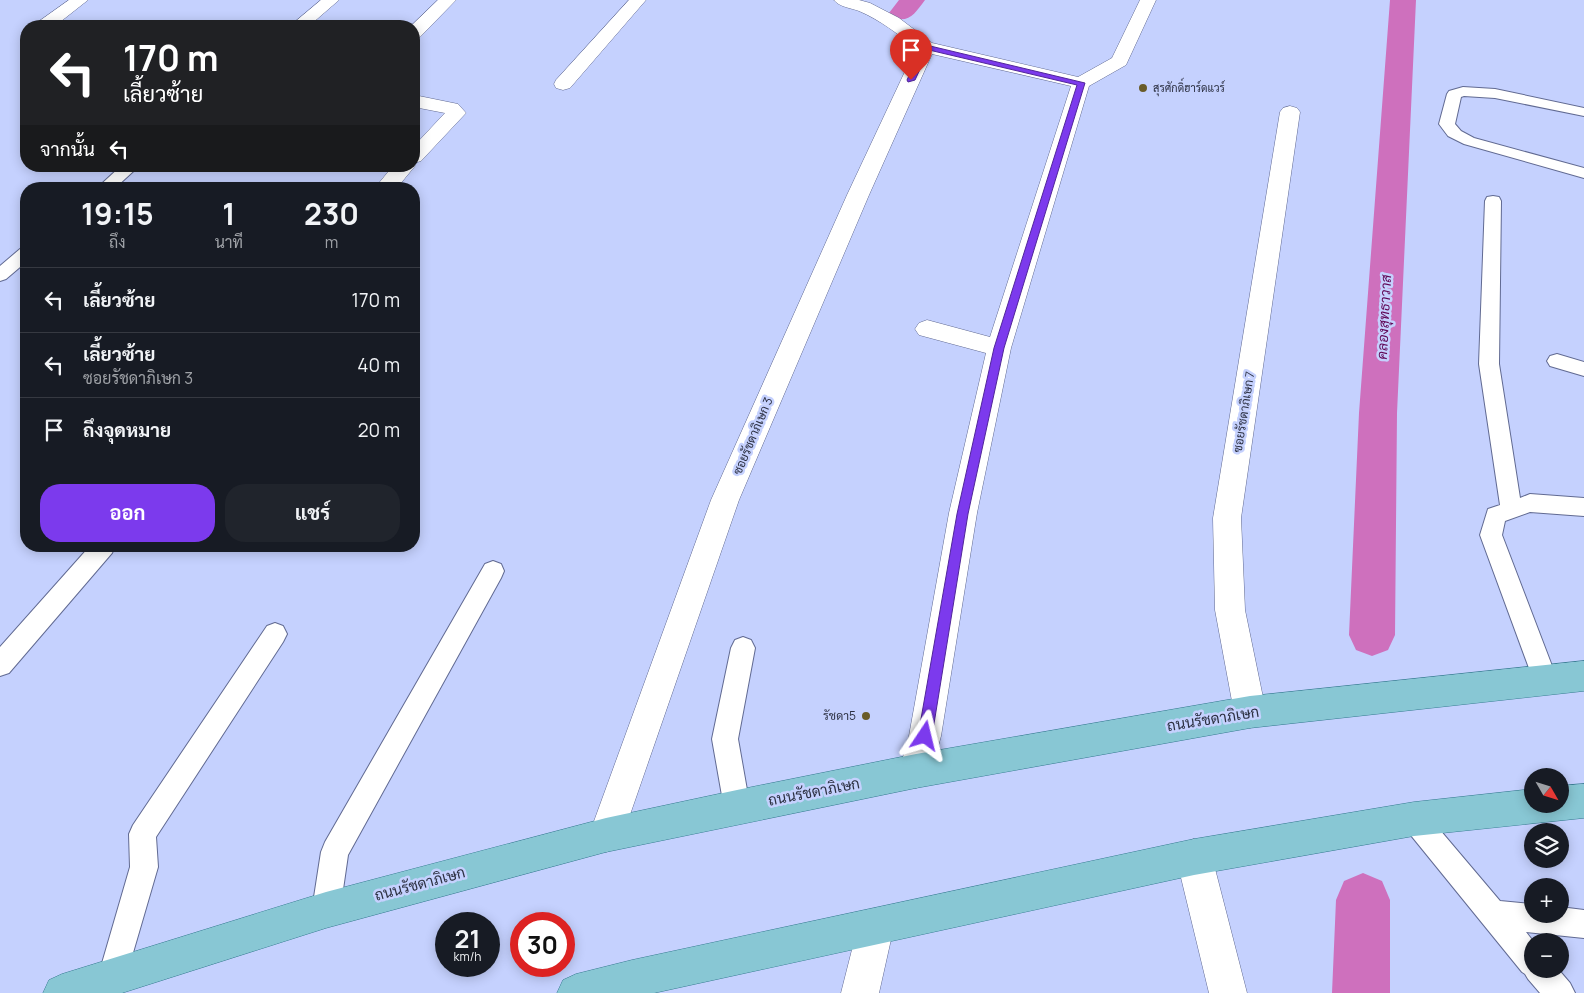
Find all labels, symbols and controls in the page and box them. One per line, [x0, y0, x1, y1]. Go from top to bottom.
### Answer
pin [890, 29, 932, 80]
text: 170 m [123, 34, 219, 82]
icon: arrive [897, 36, 925, 64]
icon: left [40, 40, 105, 105]
place label: สุรศักดิ์ฮาร์ดแวร์ [1153, 77, 1225, 97]
text: เลี้ยวซ้าย [123, 79, 203, 109]
marker: สุรศักดิ์ฮาร์ดแวร์ [1137, 82, 1149, 94]
icon: left [105, 135, 133, 163]
text: จากนั้น [40, 136, 95, 162]
text: 19:15 [81, 193, 154, 234]
text: 1 [222, 193, 235, 234]
text: 230 [304, 193, 359, 234]
text: ถึง [109, 231, 126, 253]
text: นาที [215, 231, 243, 253]
text: m [325, 231, 338, 253]
water label: คลองสุทธาวาส [1372, 273, 1396, 360]
icon: left [40, 286, 68, 314]
text: เลี้ยวซ้าย [83, 287, 155, 313]
text: 170 m [352, 287, 400, 313]
text: เลี้ยวซ้าย [83, 341, 155, 367]
icon: left [40, 351, 68, 379]
text: 40 m [357, 352, 400, 378]
text: ซอยรัชดาภิเษก 3 [83, 367, 193, 389]
street label: ซอยรัชดาภิเษก 7 [1229, 370, 1258, 454]
street label: ซอยรัชดาภิเษก 3 [729, 395, 776, 477]
icon: arrive [40, 416, 68, 444]
text: ถึงจุดหมาย [83, 417, 171, 443]
text: 20 m [358, 417, 400, 443]
button: ออก [40, 484, 215, 542]
button: แชร์ [225, 484, 400, 542]
street label: ถนนรัชดาภิเษก [1165, 701, 1261, 736]
place label: รัชดา5 [823, 707, 856, 724]
position arrow [898, 709, 950, 761]
marker: รัชดา5 [860, 710, 872, 722]
north arrow [1524, 768, 1569, 812]
map controls [1524, 768, 1569, 978]
street label: ถนนรัชดาภิเษก [766, 772, 862, 811]
button: layers [1524, 823, 1569, 868]
street label: ถนนรัชดาภิเษก [372, 861, 468, 906]
button: + [1524, 878, 1569, 923]
speed limit sign: 30 [510, 912, 575, 977]
text: 21 [455, 921, 480, 956]
button: − [1524, 933, 1569, 978]
text: km/h [454, 948, 481, 965]

